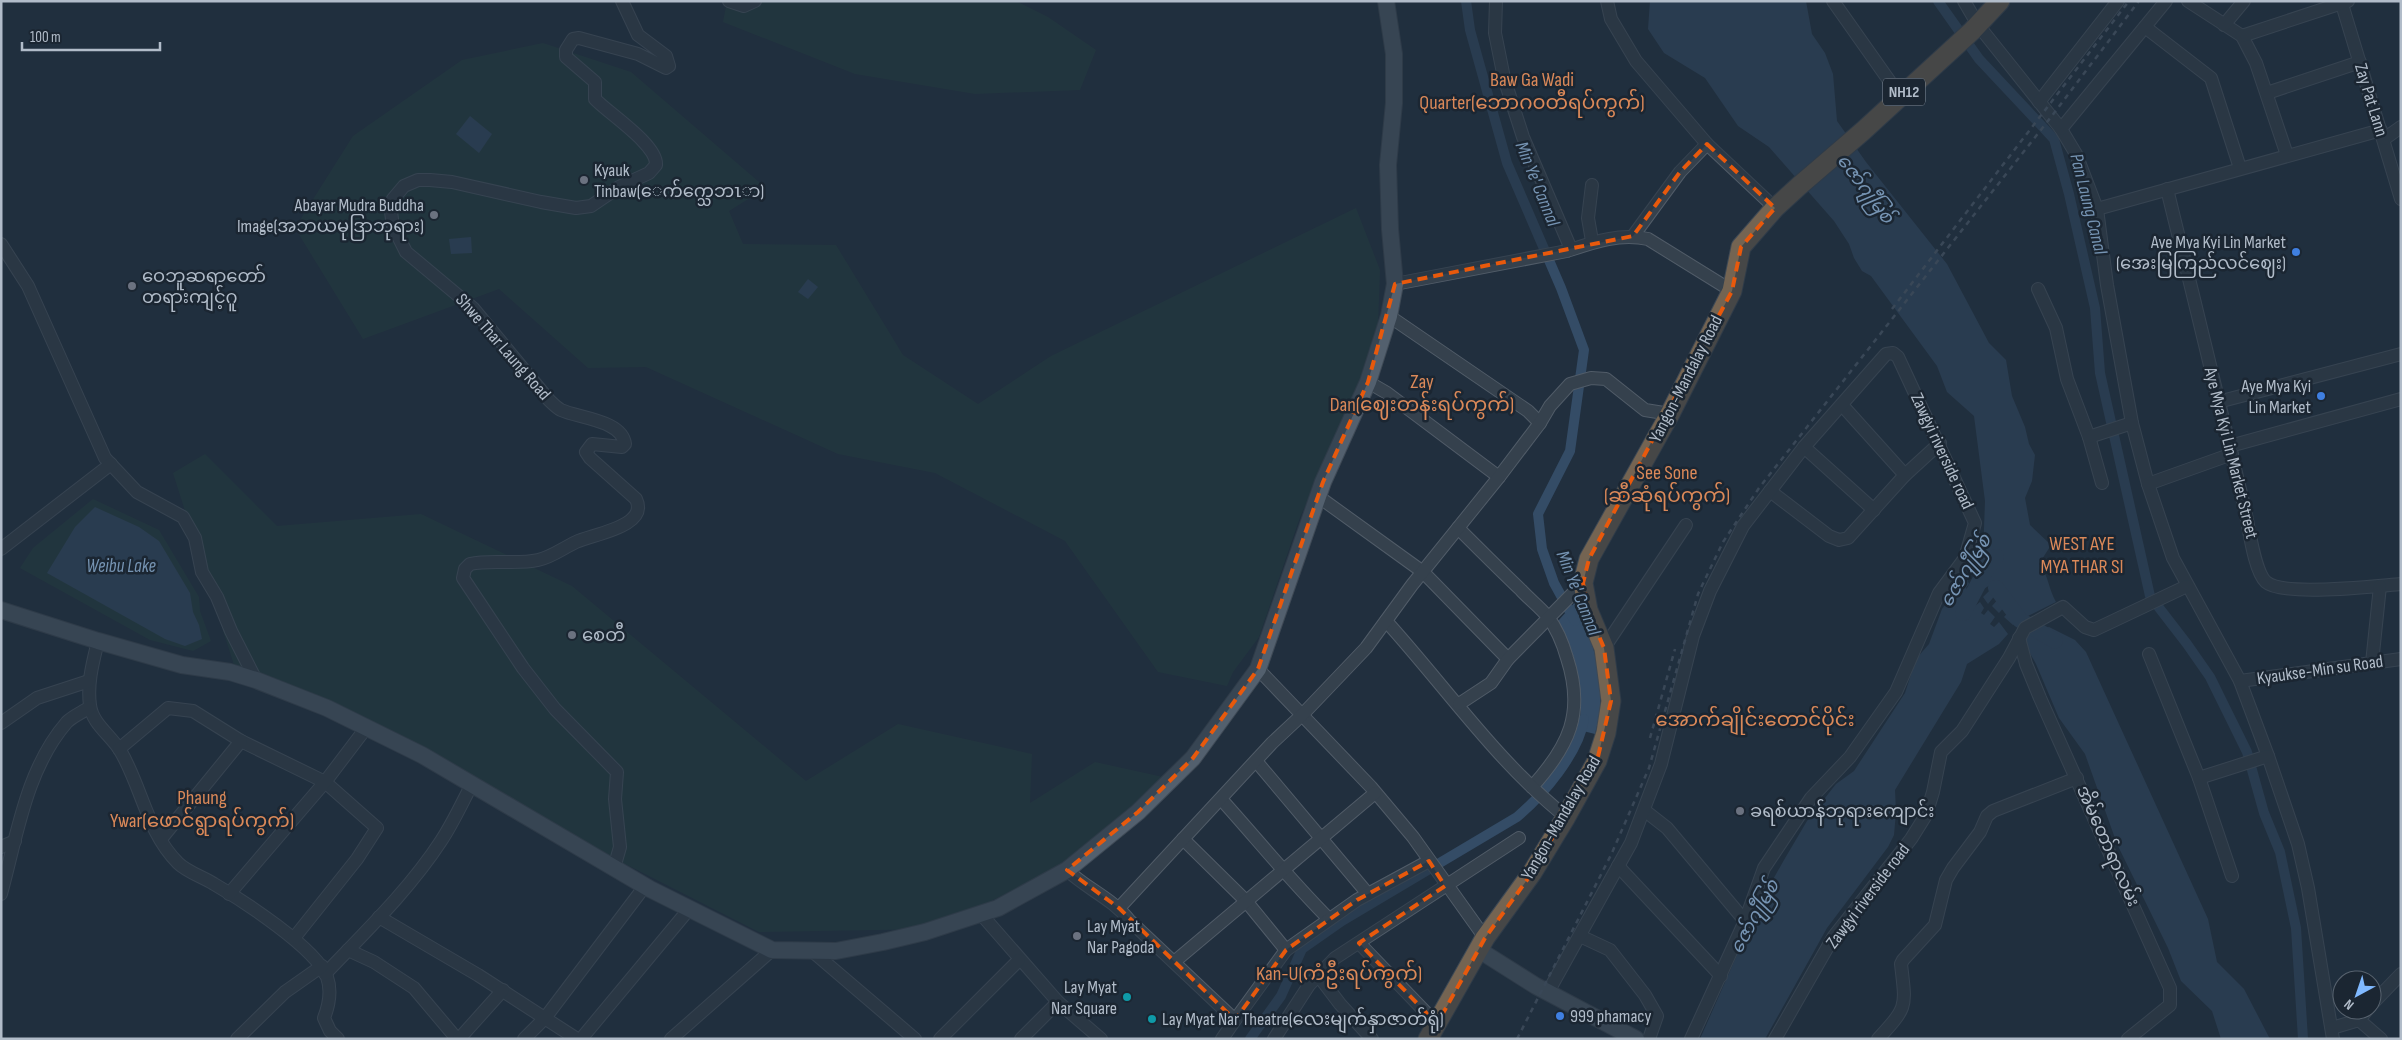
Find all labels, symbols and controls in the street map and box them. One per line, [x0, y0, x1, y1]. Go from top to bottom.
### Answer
scale bar [22, 20, 160, 52]
text: 100 m [30, 28, 61, 47]
street label: Zay Pat Lann [2350, 61, 2392, 139]
district label: Baw Ga Wadi Quarter(ဘောဂ၀တီရပ်ကွက်) [1419, 68, 1645, 118]
road number: NH12 [1883, 78, 1925, 105]
water label: Min Ye' Cannal [1510, 138, 1565, 230]
water label: ဇော်ဂျီမြစ် [1829, 148, 1902, 231]
water label: Pan Laung Canal [2064, 151, 2112, 257]
place label: Kyauk Tinbaw(ေက်က္သေဘၤာ) [594, 160, 764, 206]
marker: Kyauk Tinbaw(ေက်က္သေဘၤာ) [578, 174, 590, 186]
place label: Abayar Mudra Buddha Image(အဘယမုဒြာဘုရား) [237, 195, 424, 241]
marker: Abayar Mudra Buddha Image(အဘယမုဒြာဘုရား) [428, 209, 440, 221]
place label: Aye Mya Kyi Lin Market (အေးမြကြည်လင်ဈေး) [2116, 232, 2286, 278]
marker: Aye Mya Kyi Lin Market (အေးမြကြည်လင်ဈေး) [2290, 246, 2302, 258]
place label: ဝေဘူဆရာတော် တရားကျင့်ဂူ [142, 263, 266, 312]
marker: ဝေဘူဆရာတော် တရားကျင့်ဂူ [126, 280, 138, 292]
street label: Shwe Thar Laung Road [451, 289, 555, 405]
street label: Yangon-Mandalay Road [1645, 312, 1727, 446]
street label: Aye Mya Kyi Lin Market Street [2199, 364, 2263, 541]
district label: Zay Dan(ဈေးတန်းရပ်ကွက်) [1330, 370, 1514, 420]
place label: Aye Mya Kyi Lin Market [2240, 376, 2312, 418]
street label: Zawgyi riverside road [1906, 390, 1978, 512]
marker: Aye Mya Kyi Lin Market [2315, 390, 2327, 402]
district label: See Sone (ဆီဆုံရပ်ကွက်) [1604, 461, 1730, 512]
water label: ဇော်ဂျီမြစ် [1933, 528, 2000, 613]
district label: WEST AYE MYA THAR SI [2041, 532, 2123, 579]
water label: Min Ye' Cannal [1551, 547, 1606, 639]
water label: Weibu Lake [86, 555, 156, 578]
place label: စေတီ [582, 621, 626, 646]
marker: စေတီ [566, 629, 578, 641]
street label: Kyaukse-Min su Road [2256, 651, 2384, 689]
district label: အောက်ချိုင်းတောင်ပိုင်း [1655, 705, 1855, 736]
street label: Yangon-Mandalay Road [1517, 752, 1605, 884]
street label: အိမ်တော်ရာလမ်း [2068, 781, 2148, 911]
district label: Phaung Ywar(ဖောင်ရွာရပ်ကွက်) [110, 786, 294, 836]
place label: ခရစ်ယာန်ဘုရားကျောင်း [1750, 798, 1935, 826]
marker: ခရစ်ယာန်ဘုရားကျောင်း [1734, 805, 1746, 817]
street label: Zawgyi riverside road [1822, 840, 1914, 952]
water label: ဇော်ဂျီမြစ် [1723, 873, 1788, 959]
place label: Lay Myat Nar Pagoda [1087, 916, 1155, 958]
marker: Lay Myat Nar Pagoda [1071, 930, 1083, 942]
district label: Kan-U(ကံဦးရပ်ကွက်) [1256, 959, 1422, 989]
north arrow [2332, 970, 2382, 1020]
place label: Lay Myat Nar Square [1051, 977, 1117, 1019]
marker: Lay Myat Nar Square [1121, 991, 1133, 1003]
text: N [2341, 996, 2357, 1013]
place label: Lay Myat Nar Theatre(လေးမျက်နှာဇာတ်ရုံ) [1162, 1006, 1444, 1034]
place label: 999 phamacy [1570, 1006, 1651, 1027]
marker: 999 phamacy [1554, 1010, 1566, 1022]
marker: Lay Myat Nar Theatre(လေးမျက်နှာဇာတ်ရုံ) [1146, 1013, 1158, 1025]

